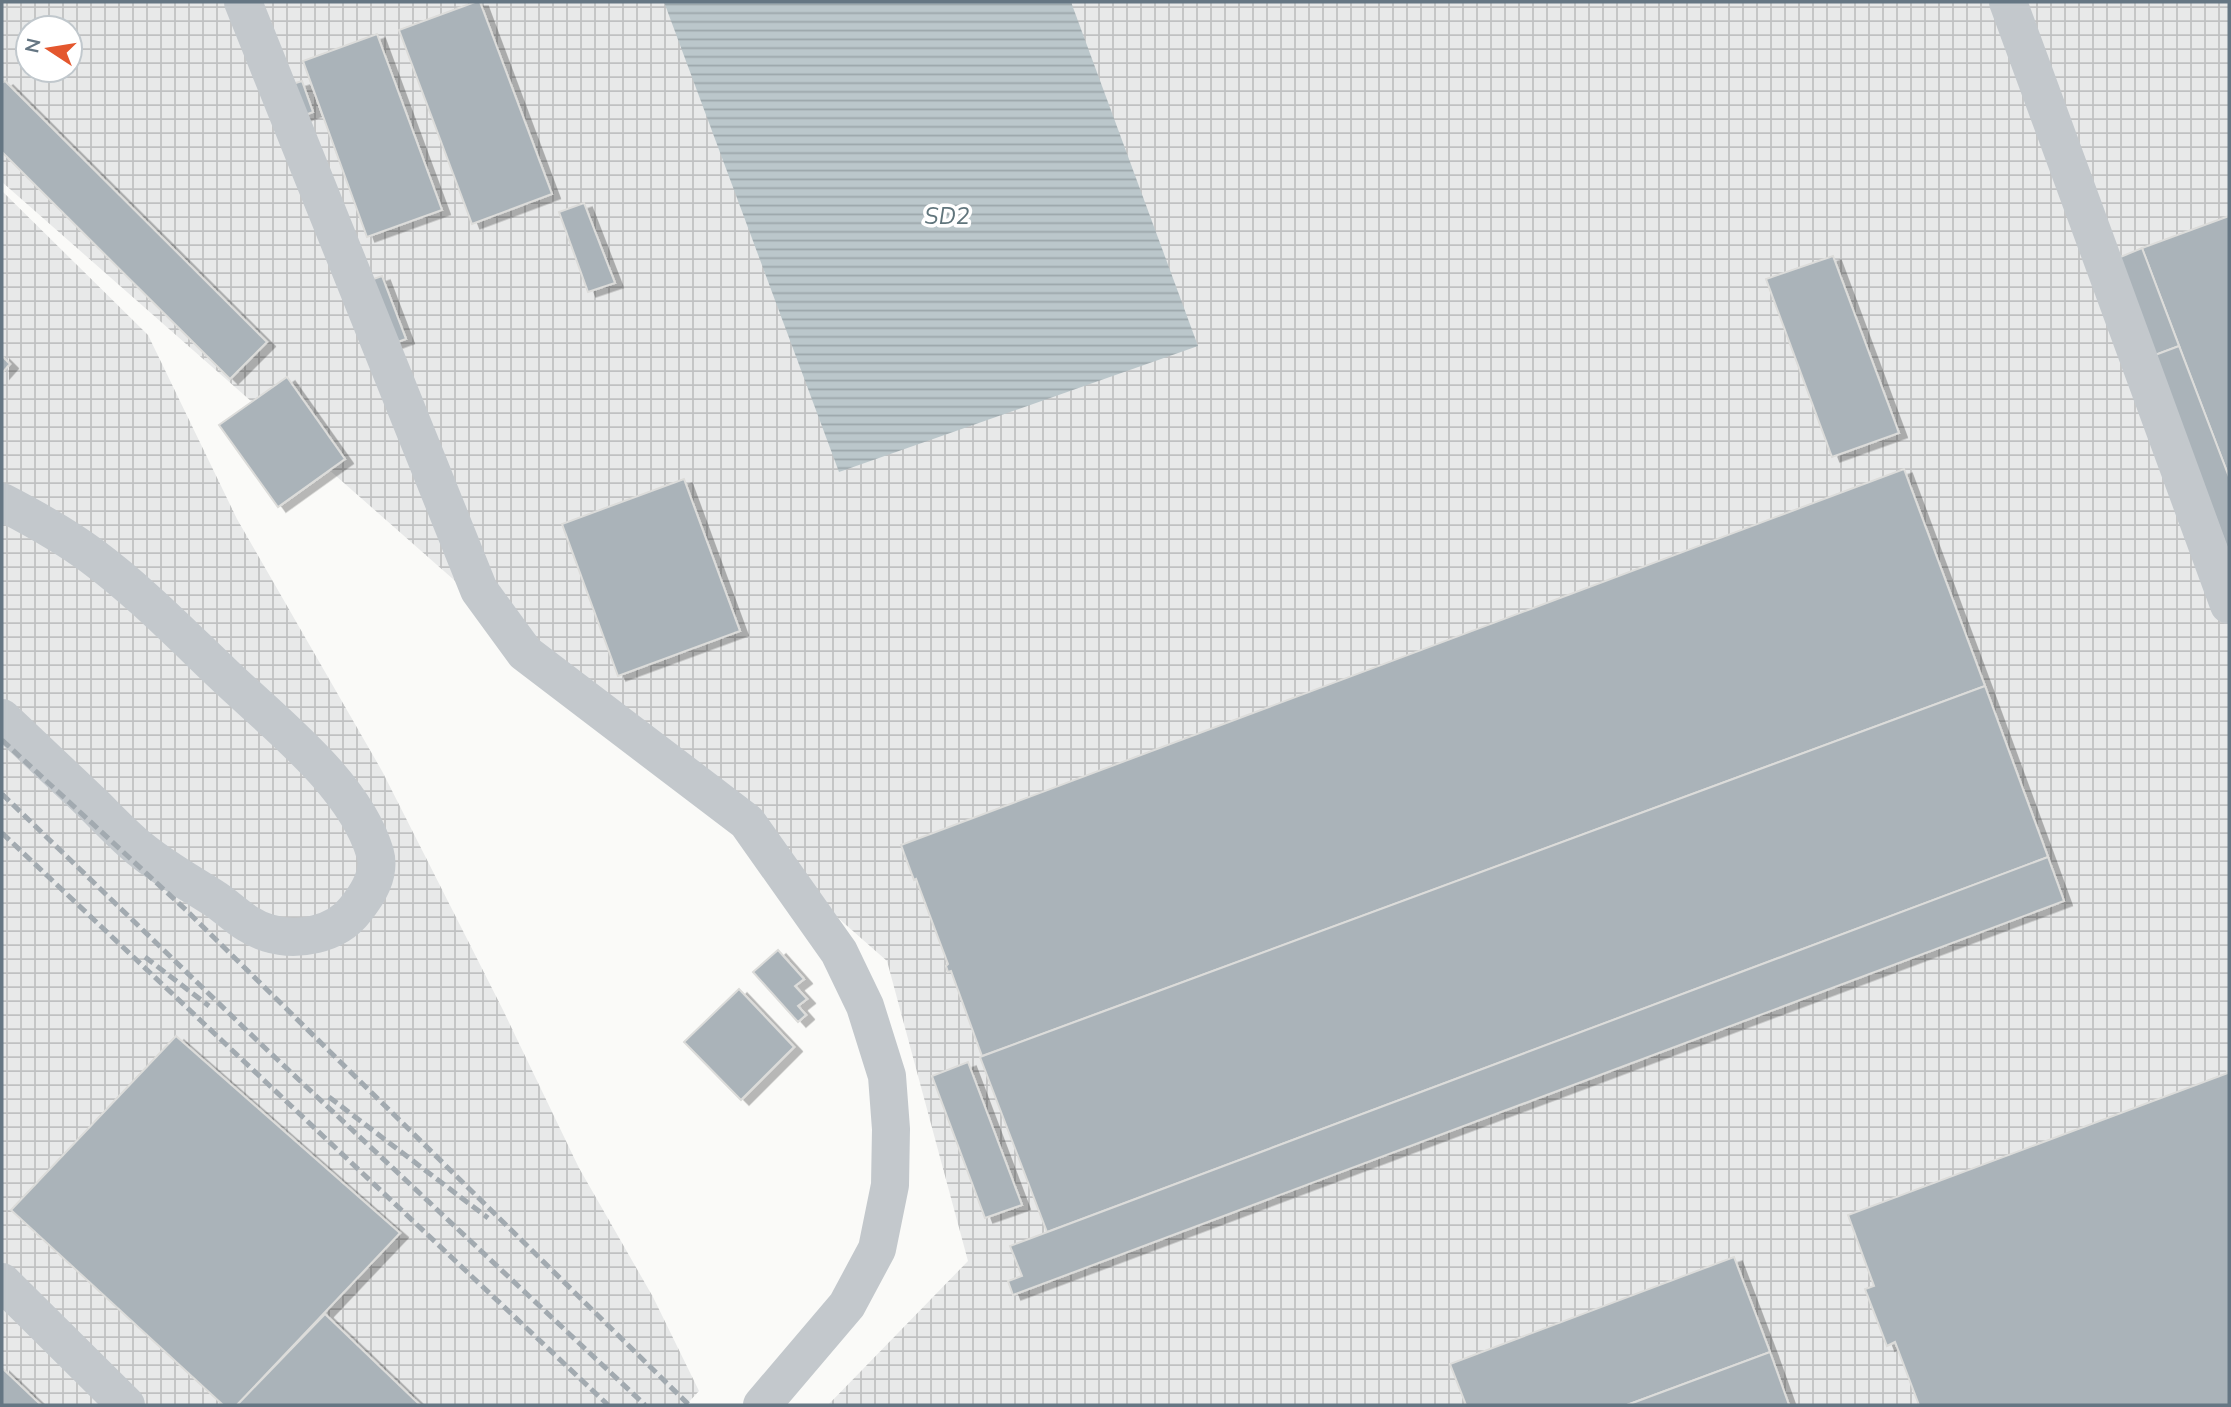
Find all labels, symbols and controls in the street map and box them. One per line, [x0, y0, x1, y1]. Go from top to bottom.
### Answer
north arrow [14, 14, 84, 84]
text: N [19, 36, 46, 55]
water label: SD2 [924, 201, 970, 230]

